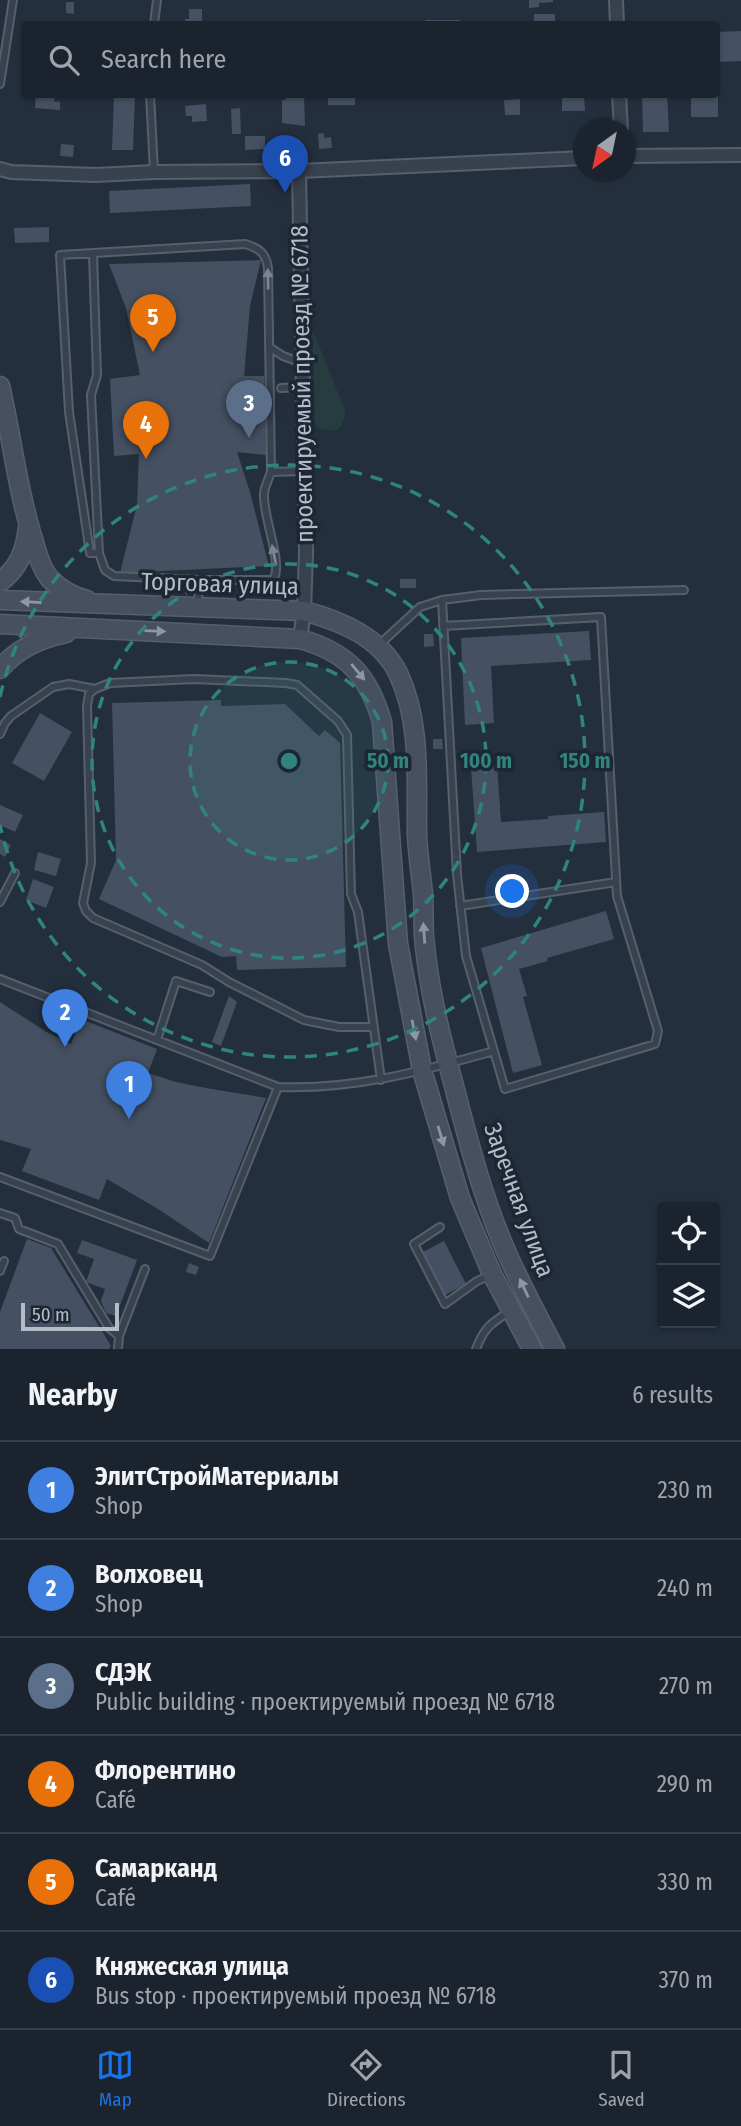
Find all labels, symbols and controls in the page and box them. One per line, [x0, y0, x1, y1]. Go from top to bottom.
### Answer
search box [21, 21, 720, 98]
icon: search [45, 41, 83, 79]
text: Search here [101, 44, 226, 75]
north arrow [573, 119, 636, 182]
pin: 6 [262, 135, 308, 193]
street label: проектируемый проезд № 6718 [285, 225, 319, 543]
one-way arrow [262, 267, 274, 289]
pin: 5 [130, 294, 176, 352]
pin: 3 [226, 380, 272, 438]
pin: 4 [123, 401, 169, 459]
one-way arrow [268, 544, 279, 566]
street label: Торговая улица [141, 567, 299, 601]
one-way arrow [20, 596, 42, 607]
one-way arrow [144, 626, 166, 637]
one-way arrow [350, 663, 365, 681]
text: 50 m [367, 748, 409, 774]
text: 100 m [460, 748, 512, 774]
text: 150 m [559, 748, 611, 774]
centre of rings [277, 749, 301, 773]
your location [495, 874, 529, 908]
one-way arrow [419, 921, 430, 943]
pin: 2 [42, 989, 88, 1047]
one-way arrow [408, 1019, 419, 1041]
pin: 1 [106, 1061, 152, 1119]
street label: Заречная улица [478, 1119, 560, 1281]
one-way arrow [437, 1126, 447, 1147]
map controls [657, 1202, 720, 1328]
button: locate [657, 1202, 720, 1265]
button: layers [657, 1265, 720, 1328]
one-way arrow [518, 1278, 530, 1298]
scale bar [21, 1300, 119, 1332]
text: 50 m [32, 1303, 70, 1326]
text: Nearby [28, 1377, 117, 1413]
text: 6 results [632, 1381, 713, 1409]
text: ЭлитСтройМатериалы [95, 1461, 339, 1492]
text: 1 [46, 1476, 56, 1504]
text: 230 m [657, 1476, 713, 1504]
text: Shop [95, 1492, 143, 1520]
text: Волховец [95, 1559, 202, 1590]
text: 2 [46, 1574, 56, 1602]
text: 240 m [657, 1574, 713, 1602]
text: Shop [95, 1590, 143, 1618]
text: СДЭК [95, 1657, 151, 1688]
text: 3 [46, 1672, 56, 1700]
text: 270 m [659, 1672, 713, 1700]
text: Public building · проектируемый проезд № 6718 [95, 1688, 555, 1716]
text: Флорентино [95, 1755, 236, 1786]
text: 4 [45, 1770, 57, 1798]
text: 290 m [657, 1770, 713, 1798]
text: Café [95, 1786, 136, 1814]
text: Самарканд [95, 1853, 217, 1884]
text: 5 [45, 1868, 57, 1896]
text: 330 m [657, 1868, 713, 1896]
text: Café [95, 1884, 136, 1912]
text: Княжеская улица [95, 1951, 289, 1982]
text: 6 [45, 1966, 57, 1994]
text: 370 m [659, 1966, 713, 1994]
text: Bus stop · проектируемый проезд № 6718 [95, 1982, 496, 2010]
tab: Map [96, 2046, 134, 2111]
tab: Directions [327, 2046, 406, 2111]
tab: Saved [598, 2046, 645, 2111]

